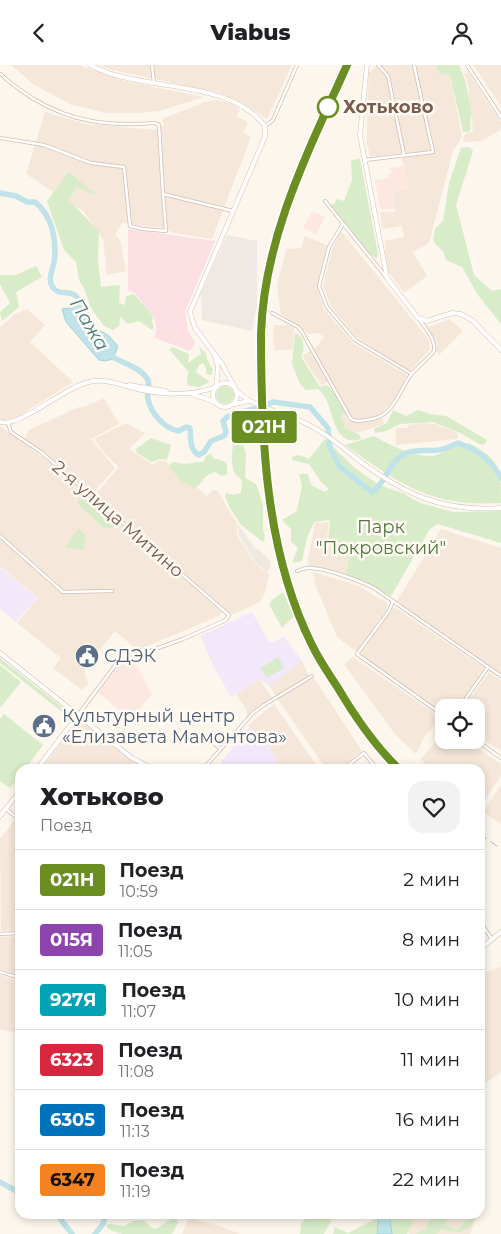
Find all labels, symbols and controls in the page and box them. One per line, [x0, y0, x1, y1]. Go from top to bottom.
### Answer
icon: back [25, 19, 53, 47]
text: Viabus [210, 19, 291, 46]
icon: person [448, 19, 476, 47]
marker: Хотьково [317, 96, 339, 118]
place label: Хотьково [343, 96, 434, 118]
water label: Пажа [65, 294, 114, 355]
line badge: 021Н [229, 411, 299, 443]
text: 021Н [242, 416, 286, 438]
street label: 2-я улица Митино [48, 456, 188, 582]
park label: Парк "Покровский" [316, 516, 446, 559]
public building icon: СДЭК [74, 643, 100, 669]
place label: СДЭК [104, 645, 157, 667]
map controls [435, 699, 485, 749]
button: locate [435, 699, 485, 749]
place label: Культурный центр «Елизавета Мамонтова» [62, 705, 287, 748]
public building icon: Культурный центр «Елизавета Мамонтова» [31, 713, 57, 739]
button: heart [408, 781, 460, 833]
text: Хотьково [40, 782, 164, 811]
text: Поезд [40, 816, 92, 835]
text: Поезд [120, 859, 184, 882]
text: 2 мин [403, 868, 460, 891]
text: 021Н [50, 869, 95, 891]
text: 10:59 [120, 882, 158, 901]
text: Поезд [118, 919, 182, 942]
text: 8 мин [402, 928, 460, 951]
text: 015Я [50, 929, 93, 951]
text: 11:05 [118, 942, 153, 961]
text: Поезд [121, 979, 185, 1002]
text: 10 мин [395, 988, 460, 1011]
text: 927Я [50, 989, 96, 1011]
text: 11:07 [121, 1002, 156, 1021]
text: Поезд [118, 1039, 182, 1062]
text: 11 мин [400, 1048, 460, 1071]
text: 6323 [50, 1049, 93, 1071]
text: 11:08 [118, 1062, 154, 1081]
text: Поезд [120, 1099, 184, 1122]
text: 16 мин [396, 1108, 460, 1131]
text: 6305 [50, 1109, 95, 1131]
text: 11:13 [120, 1122, 150, 1141]
text: Поезд [120, 1159, 184, 1182]
text: 22 мин [393, 1168, 460, 1191]
text: 6347 [50, 1169, 95, 1191]
text: 11:19 [120, 1182, 150, 1201]

